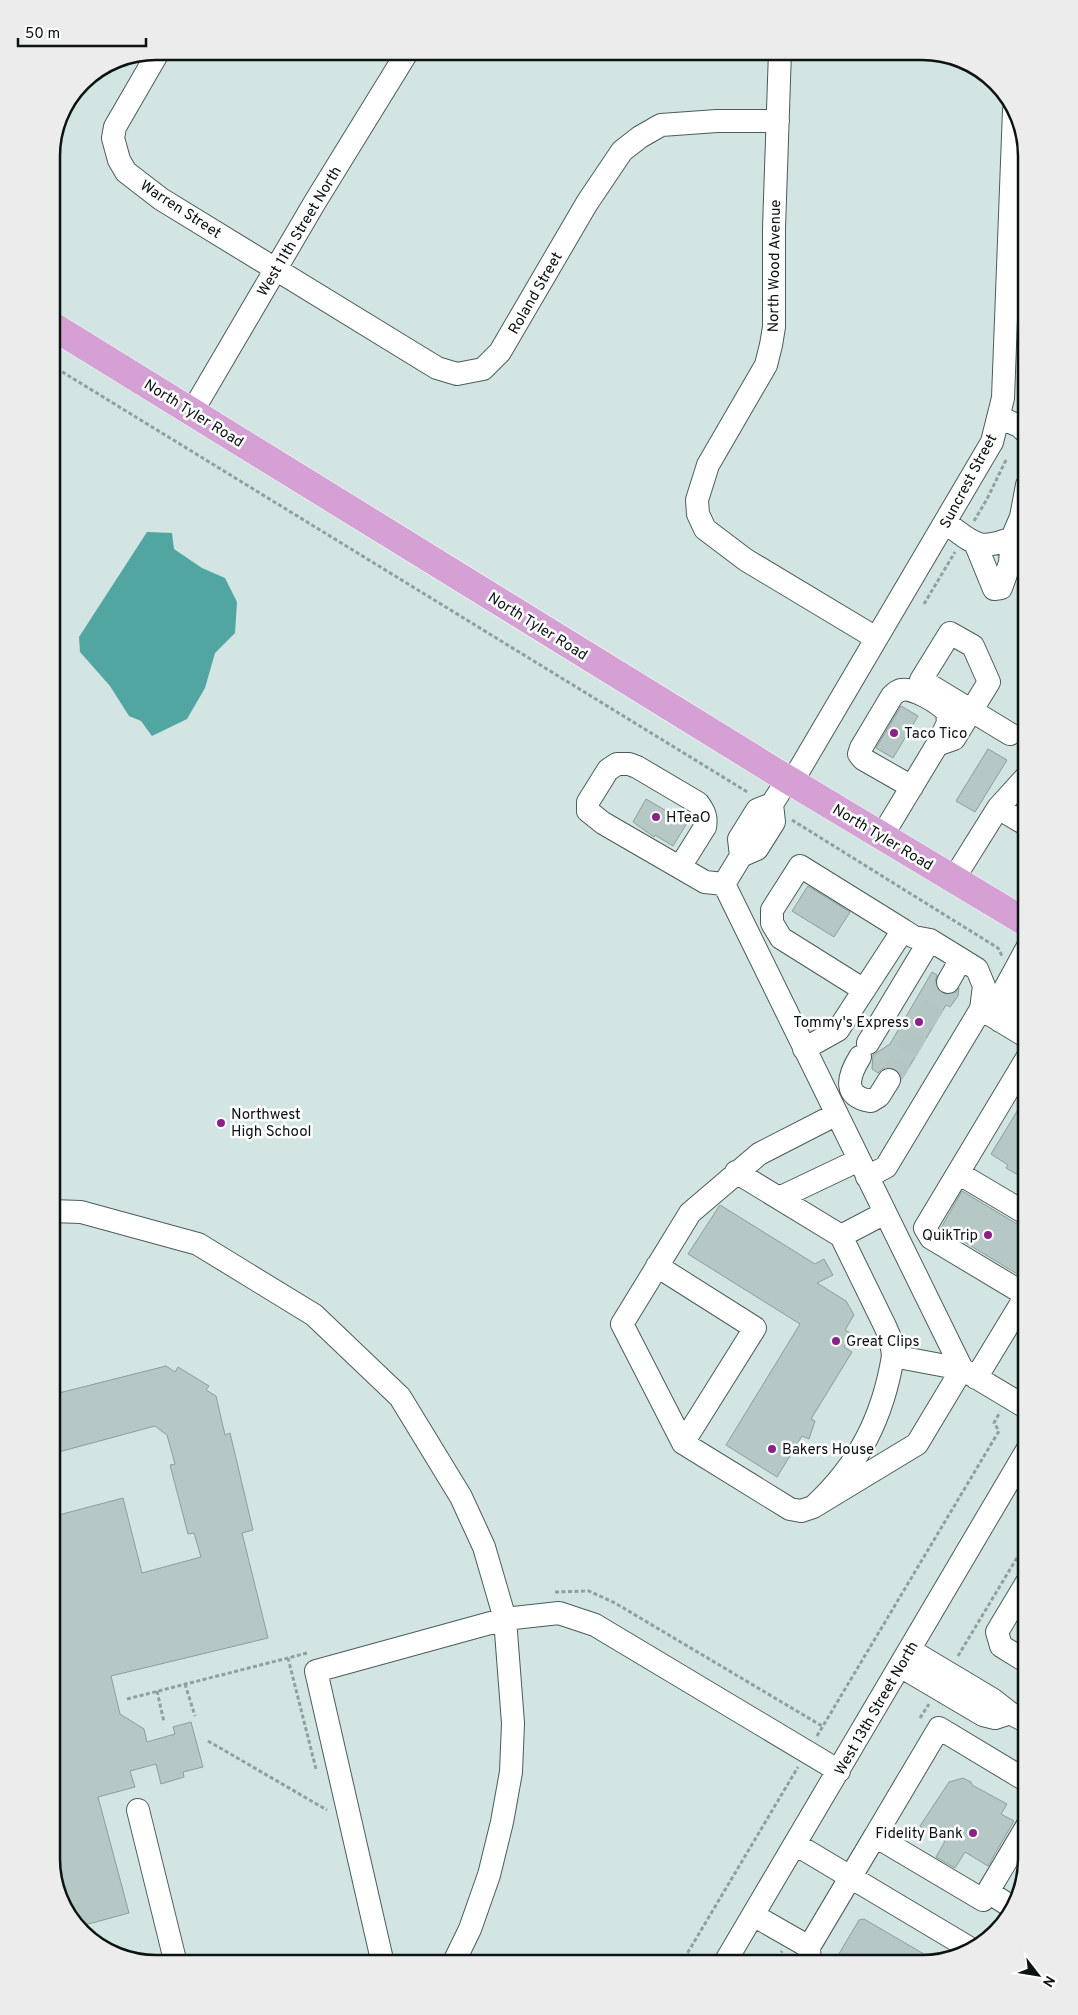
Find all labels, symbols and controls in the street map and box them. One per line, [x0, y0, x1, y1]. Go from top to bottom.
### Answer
scale bar [18, 15, 145, 47]
text: 50 m [25, 25, 60, 44]
street label: West 11th Street North [254, 163, 347, 300]
street label: Warren Street [136, 177, 224, 244]
street label: North Wood Avenue [765, 199, 786, 333]
street label: Roland Street [505, 249, 568, 338]
street label: North Tyler Road [140, 376, 247, 453]
street label: Suncrest Street [936, 431, 1002, 532]
street label: North Tyler Road [484, 589, 591, 666]
place label: Taco Tico [904, 725, 967, 744]
marker: Taco Tico [888, 727, 900, 739]
street label: North Tyler Road [828, 801, 936, 876]
place label: HTeaO [666, 809, 711, 828]
marker: HTeaO [650, 811, 662, 823]
place label: Tommy's Express [793, 1014, 909, 1033]
marker: Tommy's Express [913, 1016, 925, 1028]
place label: Northwest High School [231, 1106, 312, 1142]
marker: Northwest High School [215, 1117, 227, 1129]
place label: QuikTrip [922, 1227, 978, 1246]
marker: QuikTrip [982, 1229, 994, 1241]
place label: Great Clips [846, 1333, 919, 1352]
marker: Great Clips [830, 1335, 842, 1347]
place label: Bakers House [782, 1441, 874, 1460]
marker: Bakers House [766, 1443, 778, 1455]
street label: West 13th Street North [831, 1638, 923, 1779]
place label: Fidelity Bank [875, 1825, 963, 1844]
marker: Fidelity Bank [967, 1827, 979, 1839]
north arrow [1013, 1950, 1063, 2000]
text: N [1038, 1972, 1058, 1990]

